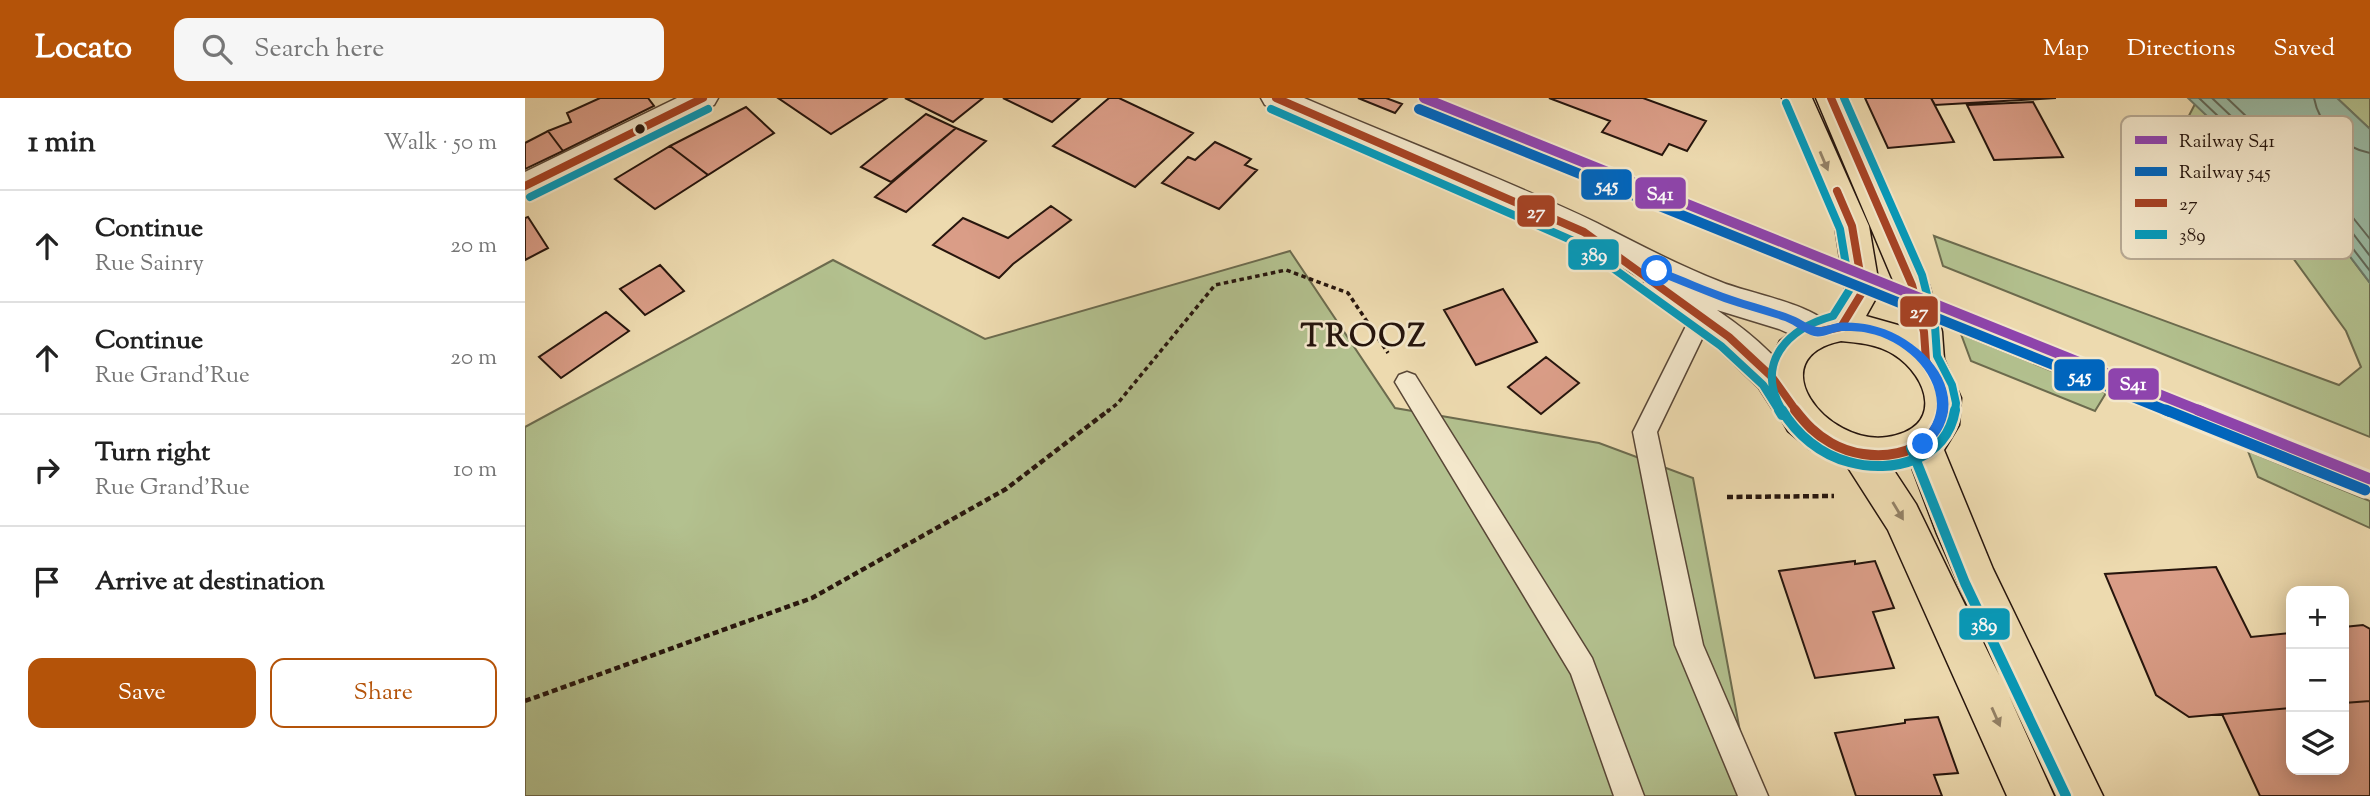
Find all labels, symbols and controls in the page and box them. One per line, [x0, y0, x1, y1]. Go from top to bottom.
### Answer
search box [174, 18, 664, 81]
text: Locato [35, 25, 132, 73]
icon: search [198, 30, 236, 68]
text: Search here [254, 31, 384, 68]
text: Map [2043, 32, 2089, 66]
text: Directions [2127, 32, 2235, 66]
text: Saved [2273, 32, 2335, 66]
legend [2121, 116, 2353, 259]
text: 1 min [28, 122, 96, 165]
unlabelled marker [633, 122, 647, 136]
text: Walk · 50 m [383, 127, 497, 160]
text: Railway S41 [2179, 129, 2275, 156]
one-way arrow [1819, 151, 1830, 172]
text: Railway 545 [2179, 160, 2271, 187]
line badge: 545 [1580, 168, 1633, 201]
text: 545 [1594, 173, 1619, 200]
line badge: S41 [1634, 176, 1687, 210]
text: S41 [1647, 182, 1674, 209]
text: 27 [2179, 192, 2198, 219]
line badge: 27 [1516, 194, 1556, 228]
text: 27 [1527, 200, 1546, 227]
text: Continue [95, 211, 203, 248]
text: 389 [2179, 223, 2205, 250]
icon: ahead [28, 227, 66, 265]
text: 20 m [450, 230, 497, 263]
line badge: 389 [1567, 238, 1620, 271]
text: 389 [1581, 243, 1607, 270]
text: Rue Sainry [95, 248, 204, 281]
route start [1641, 255, 1672, 286]
line badge: 27 [1899, 295, 1939, 328]
text: 27 [1910, 300, 1929, 327]
district label: TROOZ [1300, 315, 1428, 361]
text: Continue [95, 323, 203, 360]
icon: ahead [28, 339, 66, 377]
text: 20 m [450, 342, 497, 375]
line badge: 545 [2053, 358, 2106, 392]
text: Rue Grand'Rue [95, 360, 250, 393]
text: 545 [2067, 364, 2092, 391]
line badge: S41 [2107, 367, 2160, 401]
text: S41 [2120, 372, 2147, 399]
route end [1907, 428, 1938, 459]
text: Turn right [95, 435, 210, 472]
icon: right [28, 451, 66, 489]
text: 10 m [453, 454, 497, 487]
text: Rue Grand'Rue [95, 472, 250, 505]
one-way arrow [1892, 502, 1904, 521]
icon: arrive [28, 563, 66, 601]
text: Arrive at destination [95, 564, 325, 601]
map controls [2286, 586, 2349, 775]
button: + [2286, 586, 2349, 649]
line badge: 389 [1958, 607, 2011, 641]
text: 389 [1971, 613, 1997, 640]
button: − [2286, 649, 2349, 712]
button: Save [28, 658, 256, 728]
button: Share [270, 658, 497, 728]
one-way arrow [1990, 707, 2002, 727]
button: layers [2286, 712, 2349, 775]

